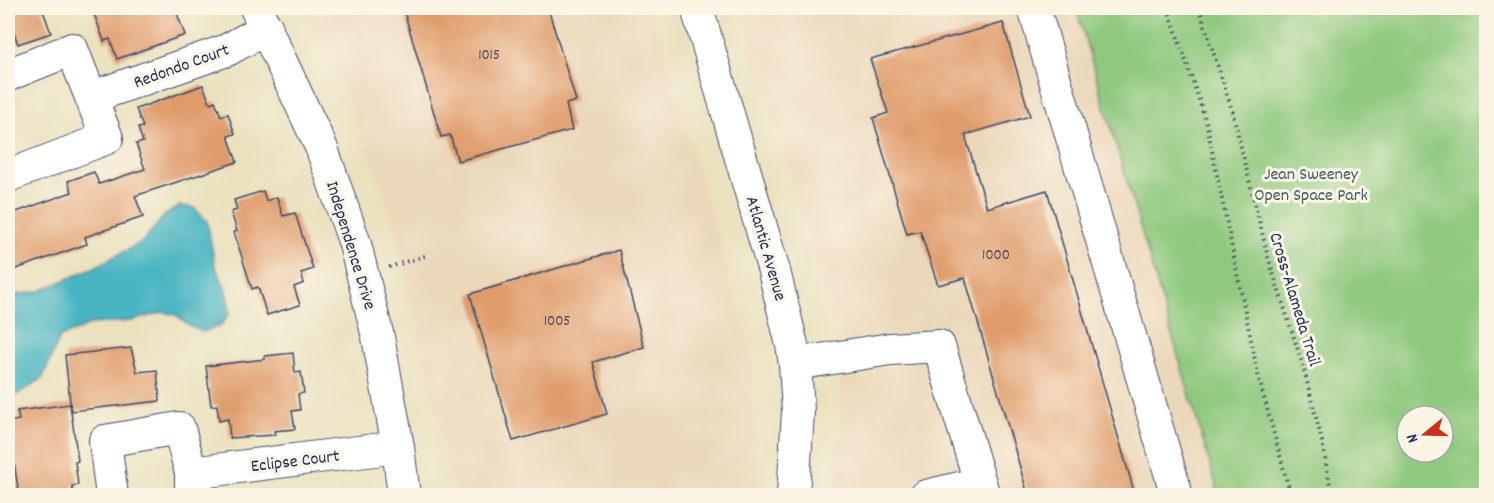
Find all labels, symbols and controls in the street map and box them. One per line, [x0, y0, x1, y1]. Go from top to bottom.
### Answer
street label: Redondo Court [131, 38, 233, 96]
house number: 1015 [478, 45, 500, 67]
park label: Jean Sweeney Open Space Park [1254, 163, 1368, 209]
street label: Independence Drive [318, 178, 381, 313]
street label: Atlantic Avenue [738, 193, 792, 304]
street label: Cross-Alameda Trail [1261, 230, 1326, 370]
house number: 1000 [982, 245, 1010, 267]
house number: 1005 [544, 311, 570, 333]
north arrow [1395, 404, 1455, 464]
text: N [1401, 430, 1425, 446]
street label: Eclipse Court [250, 445, 341, 480]

